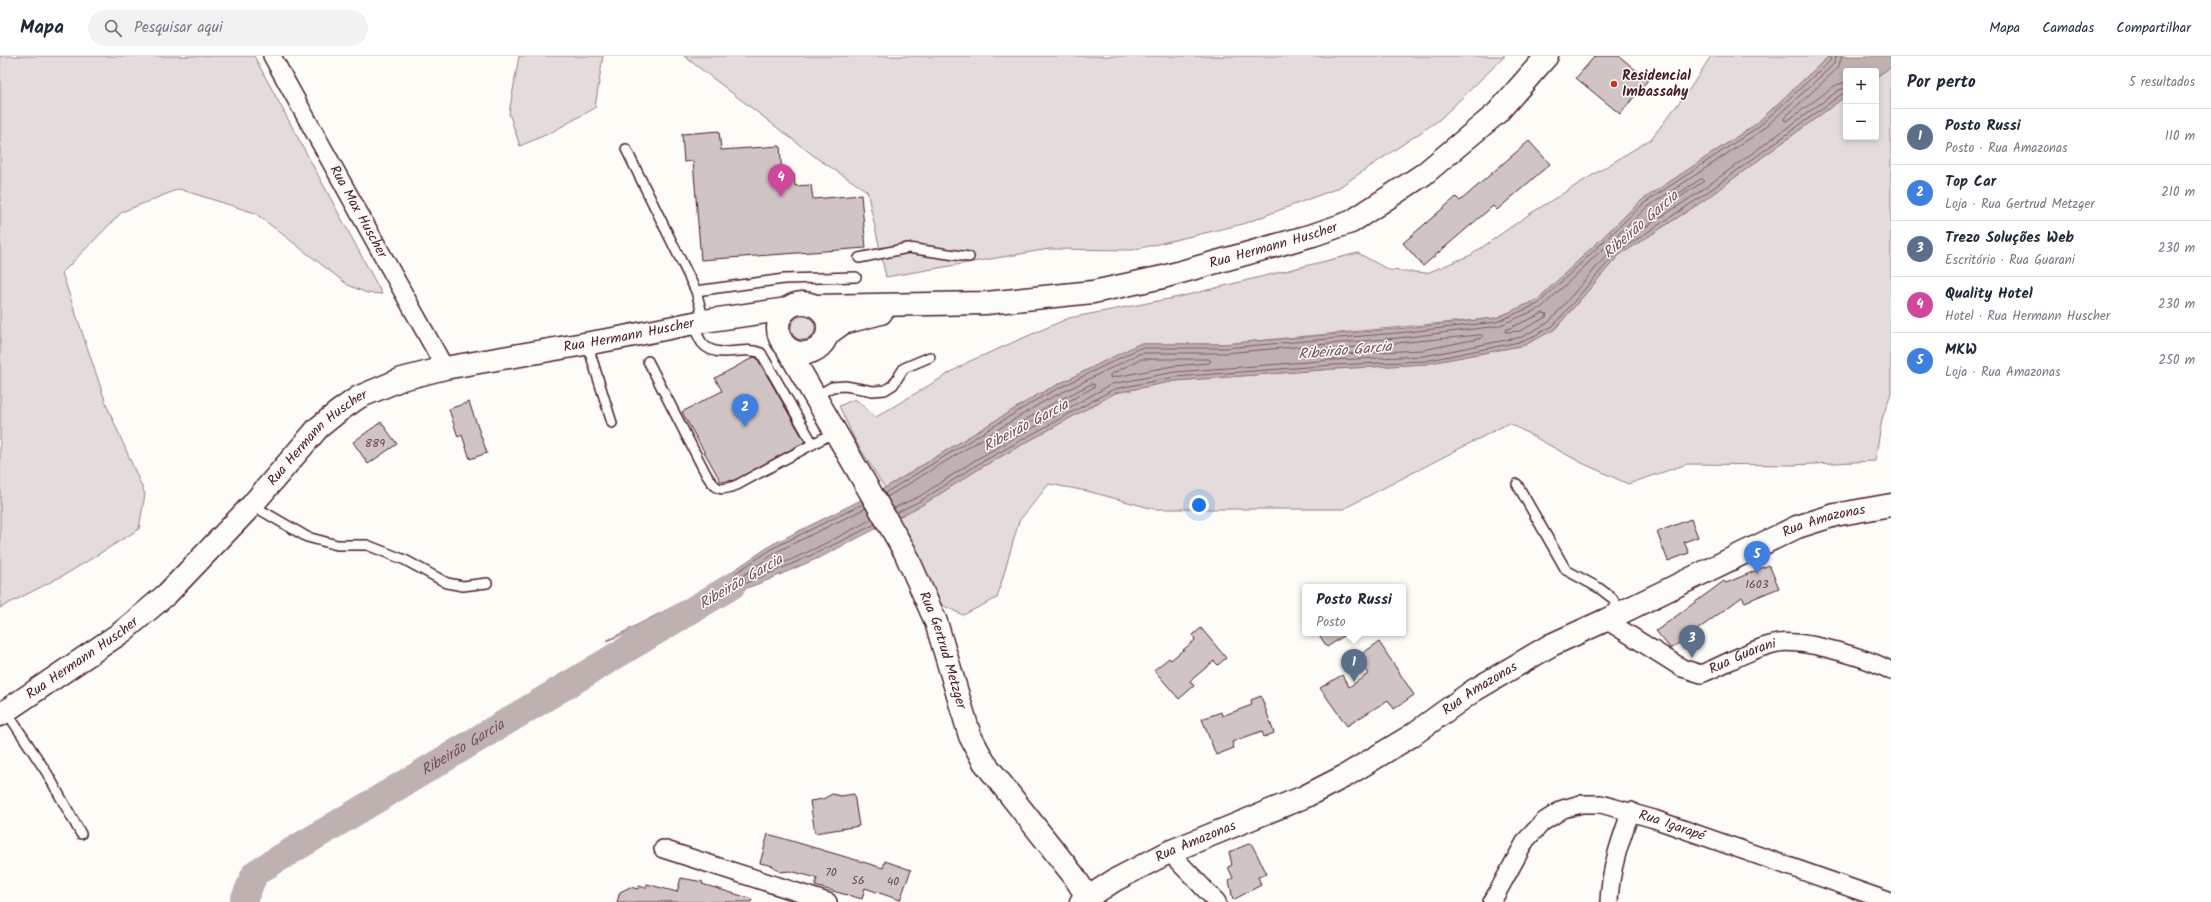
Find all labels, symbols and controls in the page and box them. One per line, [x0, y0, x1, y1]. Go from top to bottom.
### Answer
search box [88, 10, 368, 46]
text: Mapa [20, 13, 64, 43]
text: Pesquisar aqui [134, 16, 222, 40]
icon: search [102, 17, 124, 39]
text: Mapa [1989, 17, 2020, 39]
text: Camadas [2042, 17, 2094, 39]
text: Compartilhar [2116, 17, 2191, 39]
place label: Residencial Imbassahy [1622, 65, 1691, 103]
map controls [1843, 68, 1879, 140]
button: + [1843, 68, 1879, 104]
text: Por perto [1907, 69, 1976, 96]
text: 5 resultados [2129, 72, 2195, 93]
marker: Residencial Imbassahy [1609, 79, 1619, 89]
button: − [1843, 104, 1879, 140]
text: Posto Russi [1945, 114, 2021, 138]
text: 1 [1918, 126, 1922, 147]
text: 110 m [2165, 126, 2195, 147]
text: Posto · Rua Amazonas [1945, 138, 2068, 159]
street label: Rua Max Huscher [324, 161, 394, 263]
pin: 4 [768, 164, 794, 197]
text: Top Car [1945, 170, 1996, 194]
text: 2 [1916, 182, 1924, 203]
text: 210 m [2161, 182, 2195, 203]
water label: Ribeirão Garcia [1598, 185, 1685, 265]
text: Loja · Rua Gertrud Metzger [1945, 194, 2095, 215]
street label: Rua Hermann Huscher [1207, 216, 1342, 275]
text: Trezo Soluções Web [1945, 226, 2074, 250]
text: 3 [1916, 238, 1924, 259]
text: 230 m [2158, 238, 2195, 259]
text: Escritório · Rua Guarani [1945, 250, 2075, 271]
text: Quality Hotel [1945, 282, 2033, 306]
text: 4 [1916, 294, 1924, 315]
text: 230 m [2158, 294, 2195, 315]
text: Hotel · Rua Hermann Huscher [1945, 306, 2110, 327]
street label: Rua Hermann Huscher [562, 312, 697, 358]
water label: Ribeirão Garcia [1297, 335, 1394, 367]
text: MKW [1945, 338, 1977, 362]
text: 5 [1917, 350, 1923, 371]
text: 250 m [2158, 350, 2195, 371]
text: Loja · Rua Amazonas [1945, 362, 2061, 383]
street label: Rua Hermann Huscher [262, 383, 372, 491]
water label: Ribeirão Garcia [979, 393, 1074, 459]
pin: 2 [732, 394, 758, 427]
house number: 889 [365, 434, 385, 453]
your location [1189, 495, 1209, 515]
street label: Rua Amazonas [1778, 499, 1867, 544]
pin: 5 [1744, 541, 1770, 574]
water label: Ribeirão Garcia [694, 548, 788, 616]
house number: 1603 [1745, 575, 1769, 594]
popup [1302, 584, 1406, 636]
street label: Rua Gertrud Metzger [913, 588, 973, 713]
text: Posto Russi [1316, 588, 1392, 612]
street label: Rua Hermann Huscher [22, 611, 144, 705]
text: Posto [1316, 612, 1346, 633]
pin: 3 [1679, 625, 1705, 658]
street label: Rua Guarani [1705, 633, 1779, 680]
pin: 1 [1341, 649, 1367, 682]
street label: Rua Amazonas [1437, 656, 1522, 721]
water label: Ribeirão Garcia [416, 713, 510, 782]
street label: Rua Igarapé [1636, 804, 1709, 847]
street label: Rua Amazonas [1151, 815, 1240, 868]
house number: 70 [825, 863, 837, 882]
house number: 56 [851, 871, 865, 890]
house number: 40 [887, 872, 899, 891]

